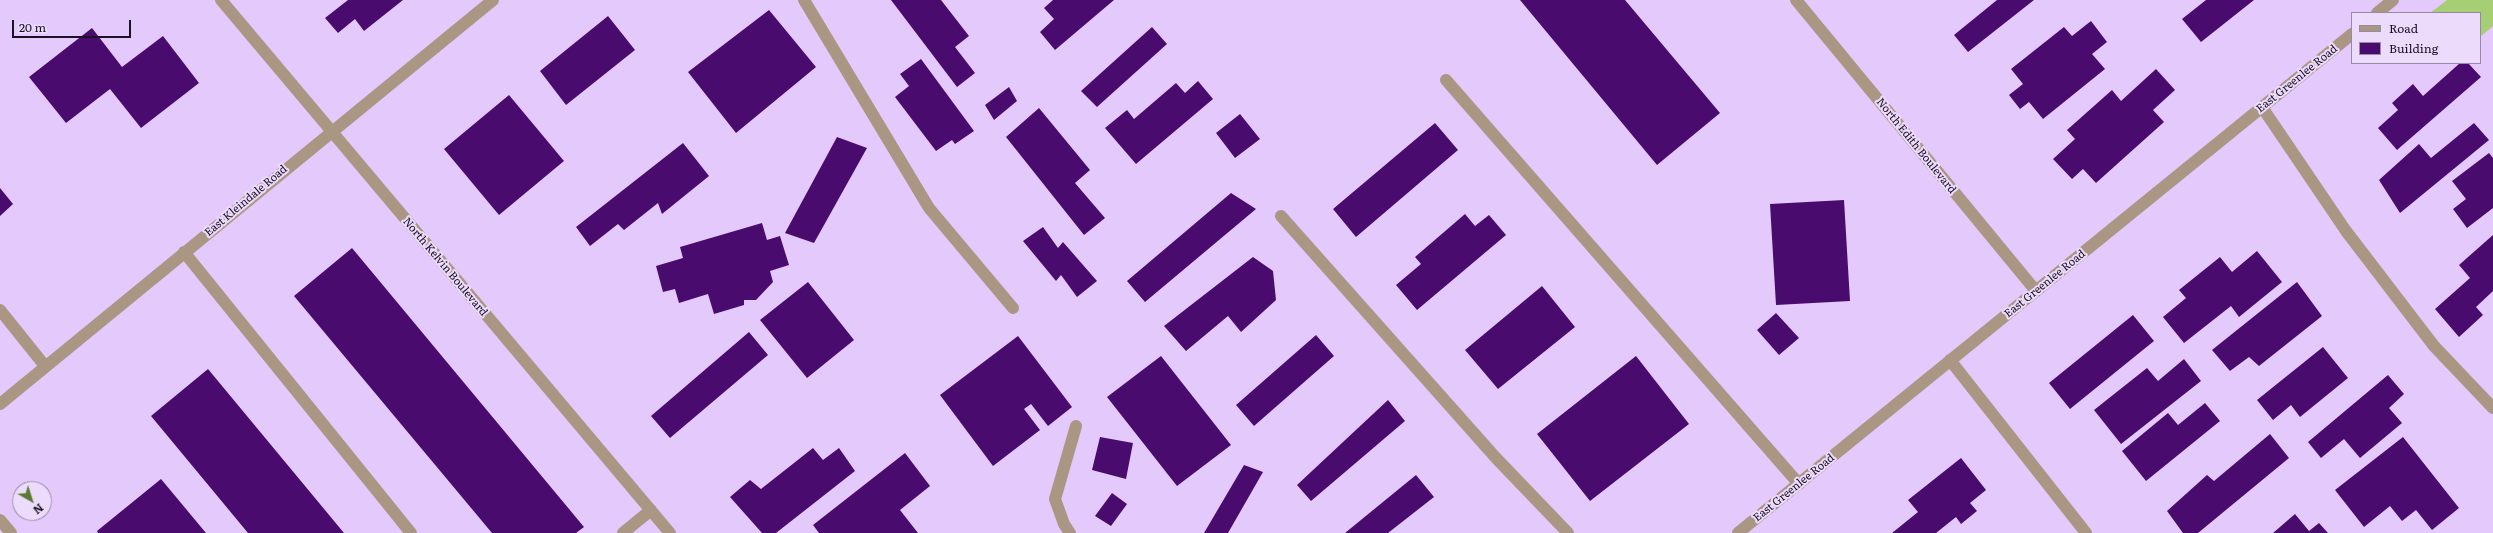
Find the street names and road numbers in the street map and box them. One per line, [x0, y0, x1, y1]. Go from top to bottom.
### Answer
street label: East Greenlee Road [2254, 42, 2340, 116]
street label: North Edith Boulevard [1873, 96, 1959, 196]
street label: East Kleindale Road [202, 163, 290, 239]
street label: North Kelvin Boulevard [400, 215, 490, 319]
street label: East Greenlee Road [2002, 247, 2088, 321]
street label: East Greenlee Road [1751, 451, 1837, 525]

